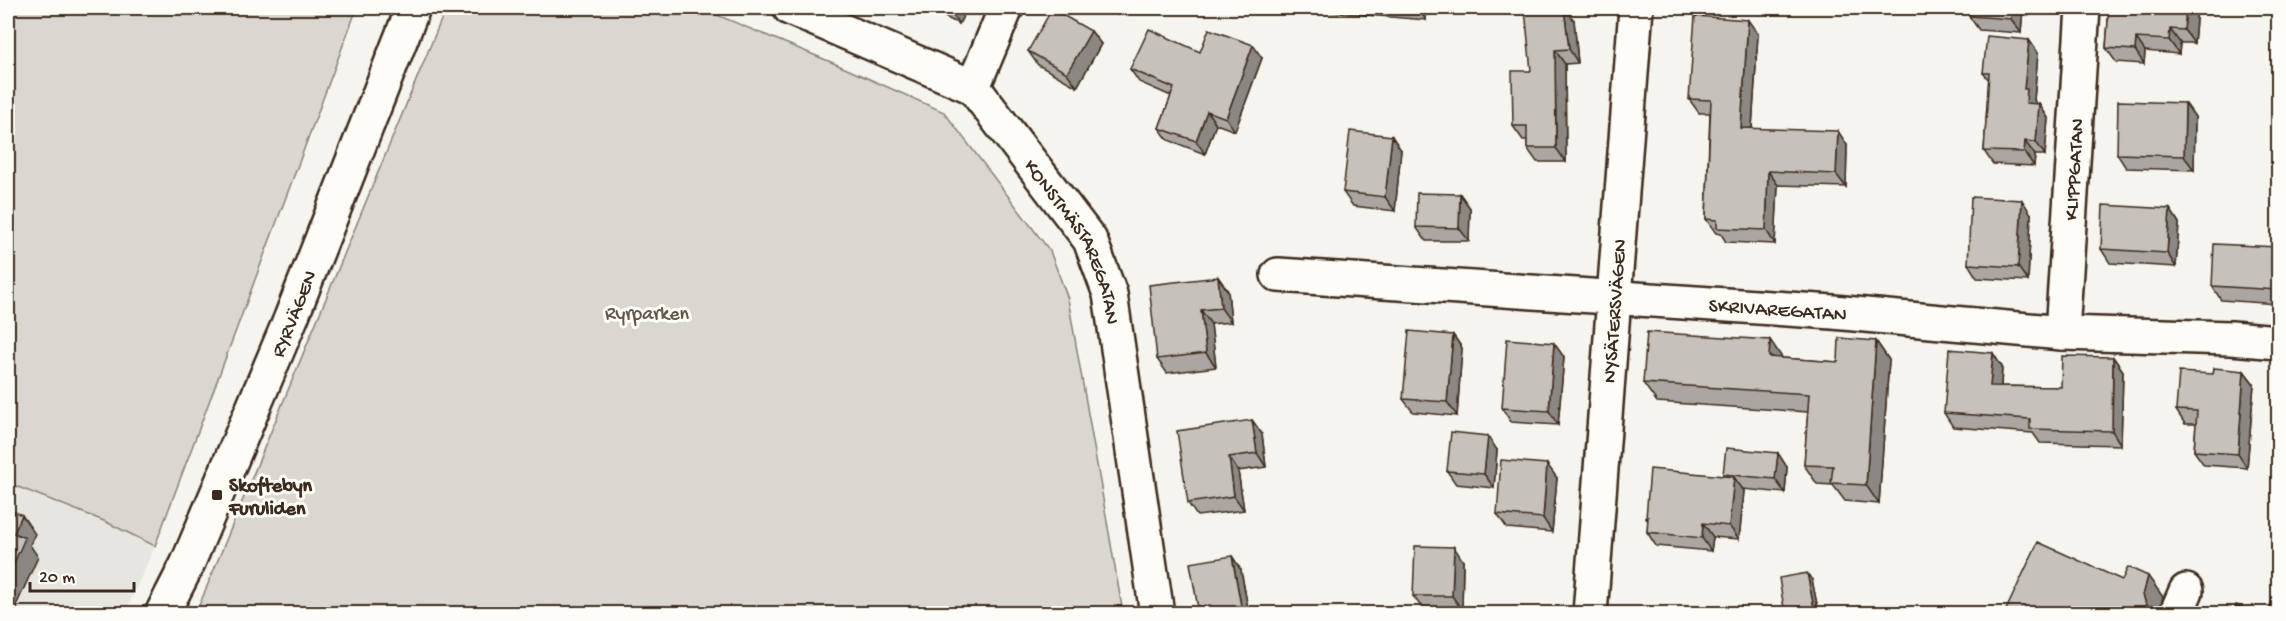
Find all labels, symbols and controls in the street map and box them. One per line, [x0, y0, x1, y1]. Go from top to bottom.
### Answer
street label: KLIPPGATAN [2061, 118, 2091, 221]
street label: KONSTMÄSTAREGATAN [1018, 156, 1122, 326]
street label: NYSÄTERSVÄGEN [1600, 238, 1633, 384]
street label: RYRVÄGEN [268, 268, 324, 361]
street label: SKRIVAREGATAN [1708, 296, 1848, 328]
park label: Ryrparken [605, 304, 690, 327]
place label: Skoftebyn Furuliden [228, 476, 313, 522]
marker: Skoftebyn Furuliden [210, 488, 224, 502]
scale bar [30, 555, 134, 593]
text: 20 m [39, 568, 75, 589]

